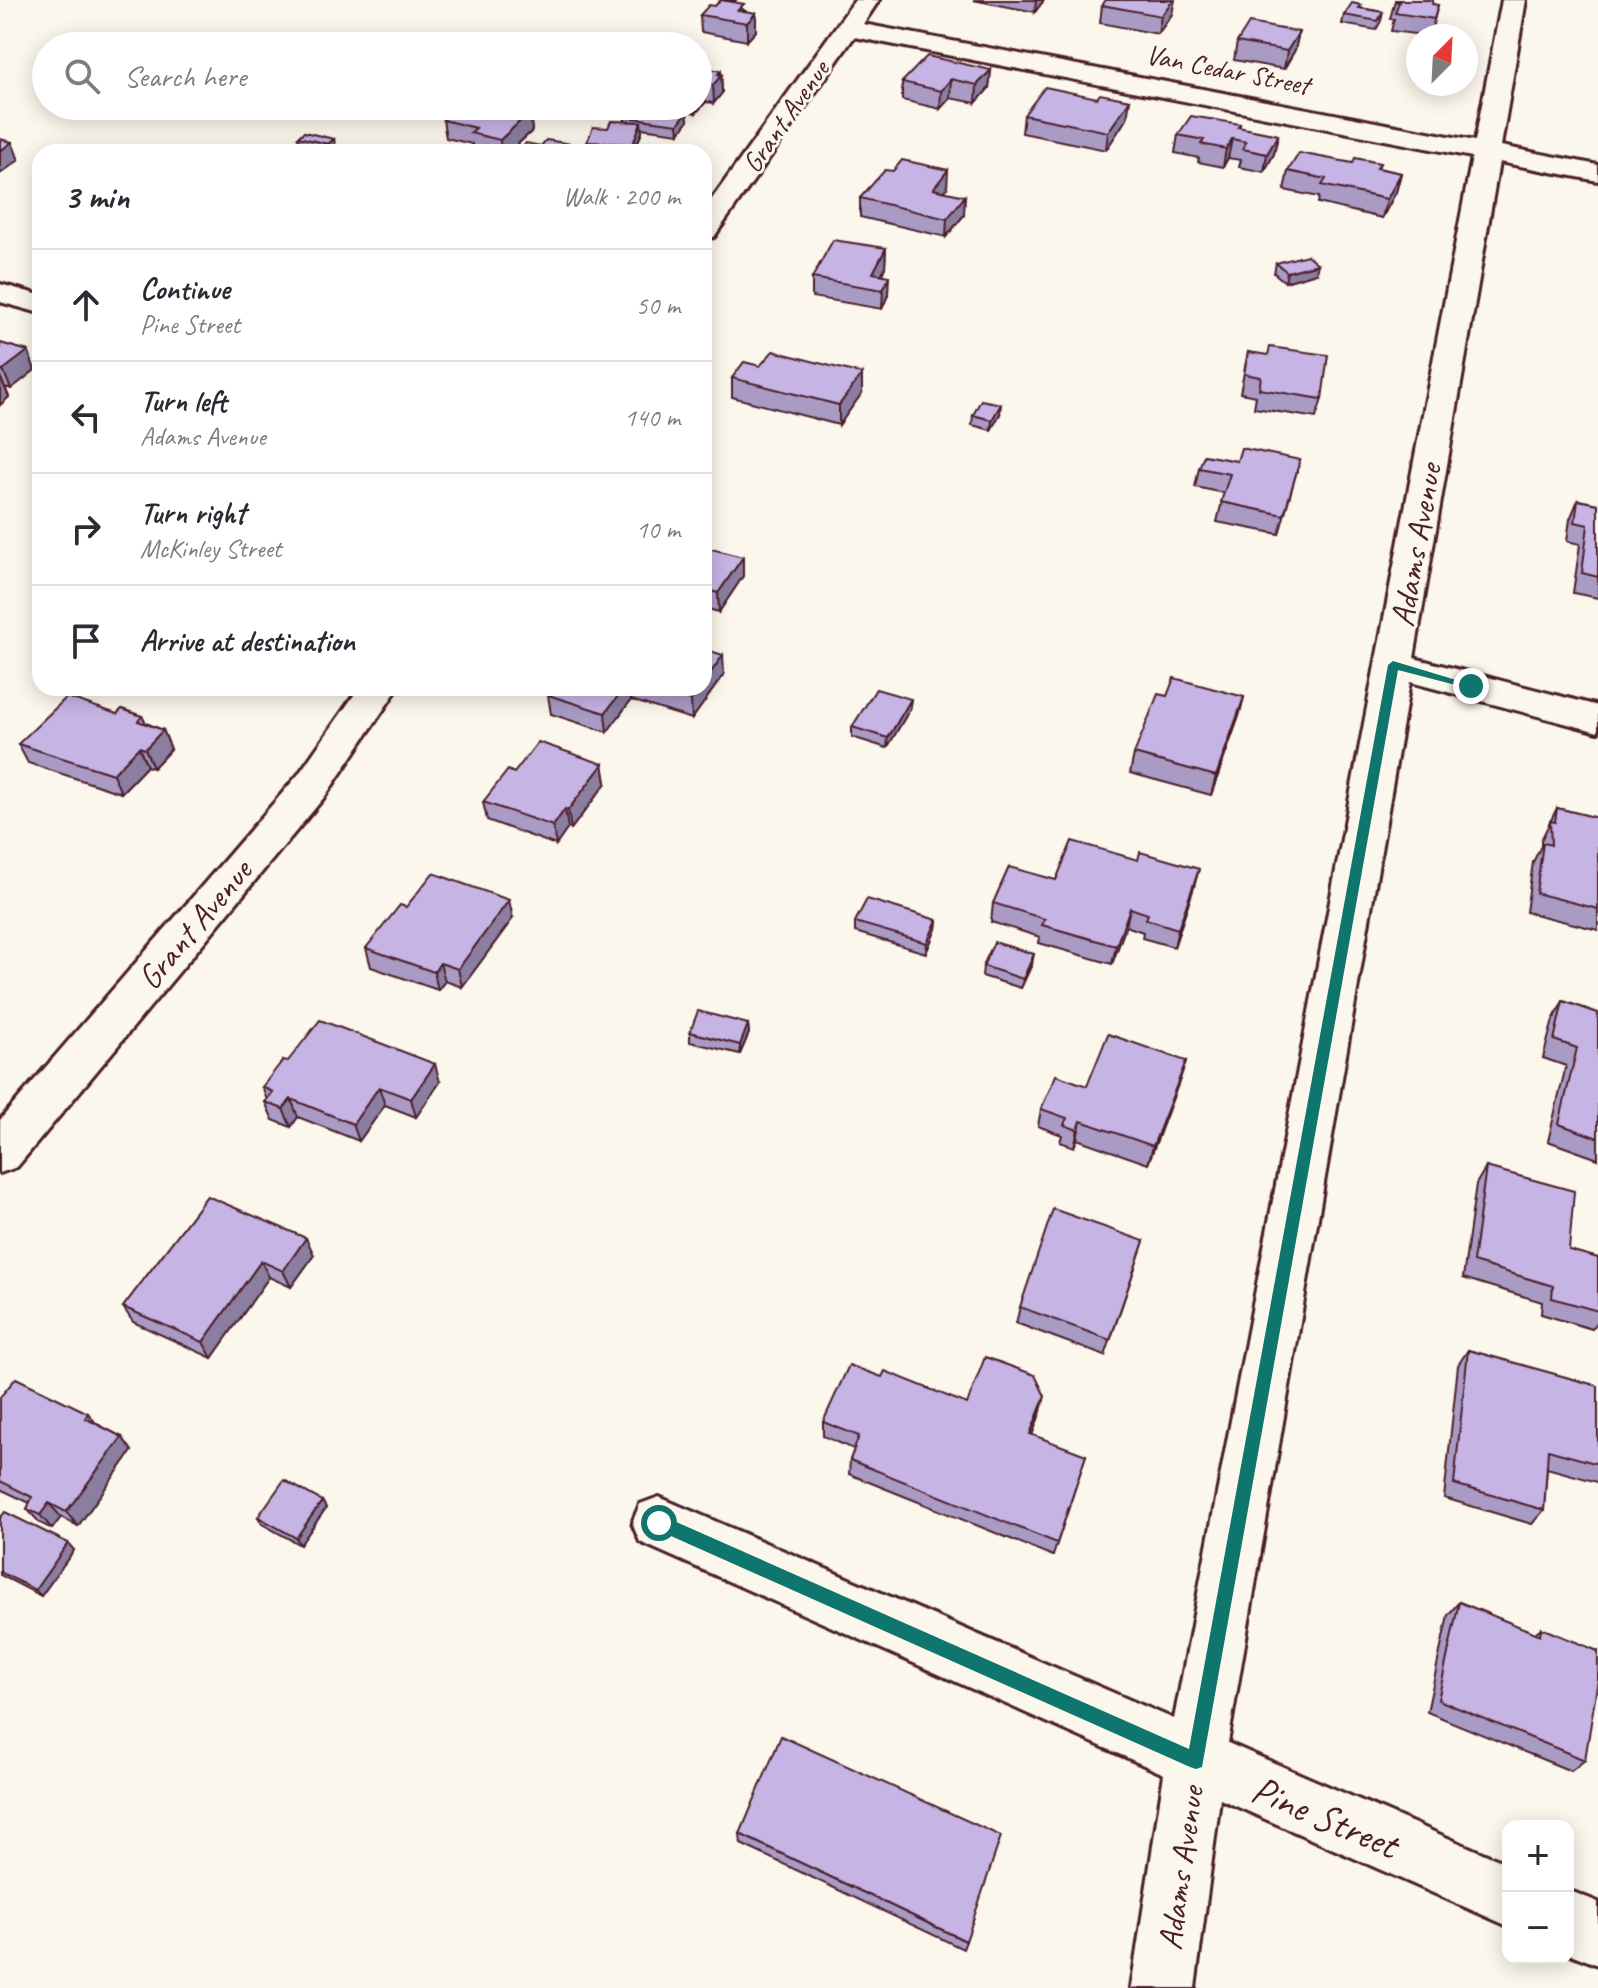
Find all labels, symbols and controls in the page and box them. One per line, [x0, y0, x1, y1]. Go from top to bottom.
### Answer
north arrow [1406, 24, 1478, 96]
search box [32, 32, 712, 120]
street label: Van Cedar Street [1143, 37, 1316, 103]
street label: Grant Avenue [734, 52, 838, 179]
icon: search [60, 54, 104, 98]
text: Search here [124, 57, 246, 95]
text: 3 min [64, 175, 129, 218]
text: Walk · 200 m [563, 180, 680, 213]
text: Continue [140, 270, 230, 308]
icon: ahead [64, 283, 108, 327]
text: 50 m [636, 289, 680, 322]
text: Pine Street [140, 308, 240, 341]
text: Turn left [140, 382, 227, 420]
icon: left [64, 395, 108, 439]
text: 140 m [624, 401, 680, 434]
text: Adams Avenue [140, 420, 266, 453]
street label: Adams Avenue [1380, 458, 1451, 630]
text: Turn right [140, 494, 245, 532]
icon: right [64, 507, 108, 551]
text: 10 m [636, 513, 680, 546]
text: McKinley Street [140, 532, 281, 565]
icon: arrive [64, 619, 108, 663]
text: Arrive at destination [140, 622, 355, 660]
route end [1453, 668, 1489, 704]
street label: Grant Avenue [128, 848, 263, 998]
route start [641, 1505, 677, 1541]
street label: Pine Street [1244, 1764, 1408, 1871]
street label: Adams Avenue [1148, 1781, 1214, 1952]
map controls [1502, 1820, 1574, 1964]
button: + [1502, 1820, 1574, 1892]
button: − [1502, 1892, 1574, 1964]

